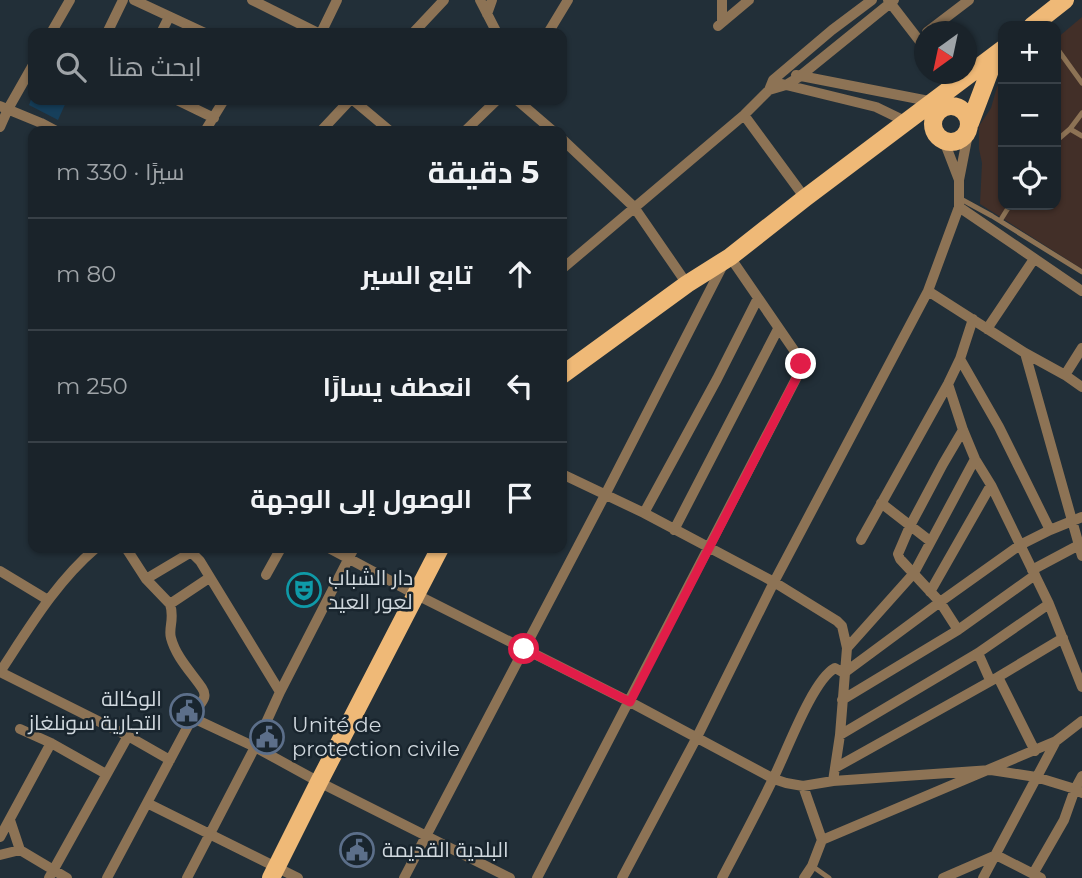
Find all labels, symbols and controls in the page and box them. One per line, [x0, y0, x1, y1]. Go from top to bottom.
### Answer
north arrow [914, 21, 977, 84]
map controls [998, 21, 1061, 210]
button: + [998, 21, 1061, 84]
search box [28, 28, 567, 105]
icon: search [52, 48, 90, 86]
text: ابحث هنا [108, 51, 202, 83]
button: − [998, 84, 1061, 147]
button: locate [998, 147, 1061, 210]
text: 5 دقيقة [428, 154, 539, 191]
text: سيرًا · 330 m [56, 158, 184, 186]
icon: ahead [501, 255, 539, 293]
text: تابع السير [361, 259, 472, 291]
text: 80 m [56, 260, 116, 288]
route end [785, 348, 816, 379]
icon: left [501, 367, 539, 405]
text: انعطف يسارًا [323, 371, 472, 403]
text: 250 m [56, 372, 128, 400]
icon: arrive [501, 479, 539, 517]
text: الوصول إلى الوجهة [250, 483, 472, 515]
place label: دار الشباب لعور العيد [328, 565, 413, 614]
theatre icon: دار الشباب لعور العيد [285, 571, 323, 609]
route start [508, 633, 539, 664]
place label: الوكالة التجارية سونلغاز [27, 686, 162, 735]
public building icon: الوكالة التجارية سونلغاز [168, 692, 206, 730]
place label: Unité de protection civile [292, 712, 460, 761]
public building icon: Unité de protection civile [248, 718, 286, 756]
public building icon: البلدية القديمة [338, 831, 376, 869]
place label: البلدية القديمة [382, 837, 509, 862]

